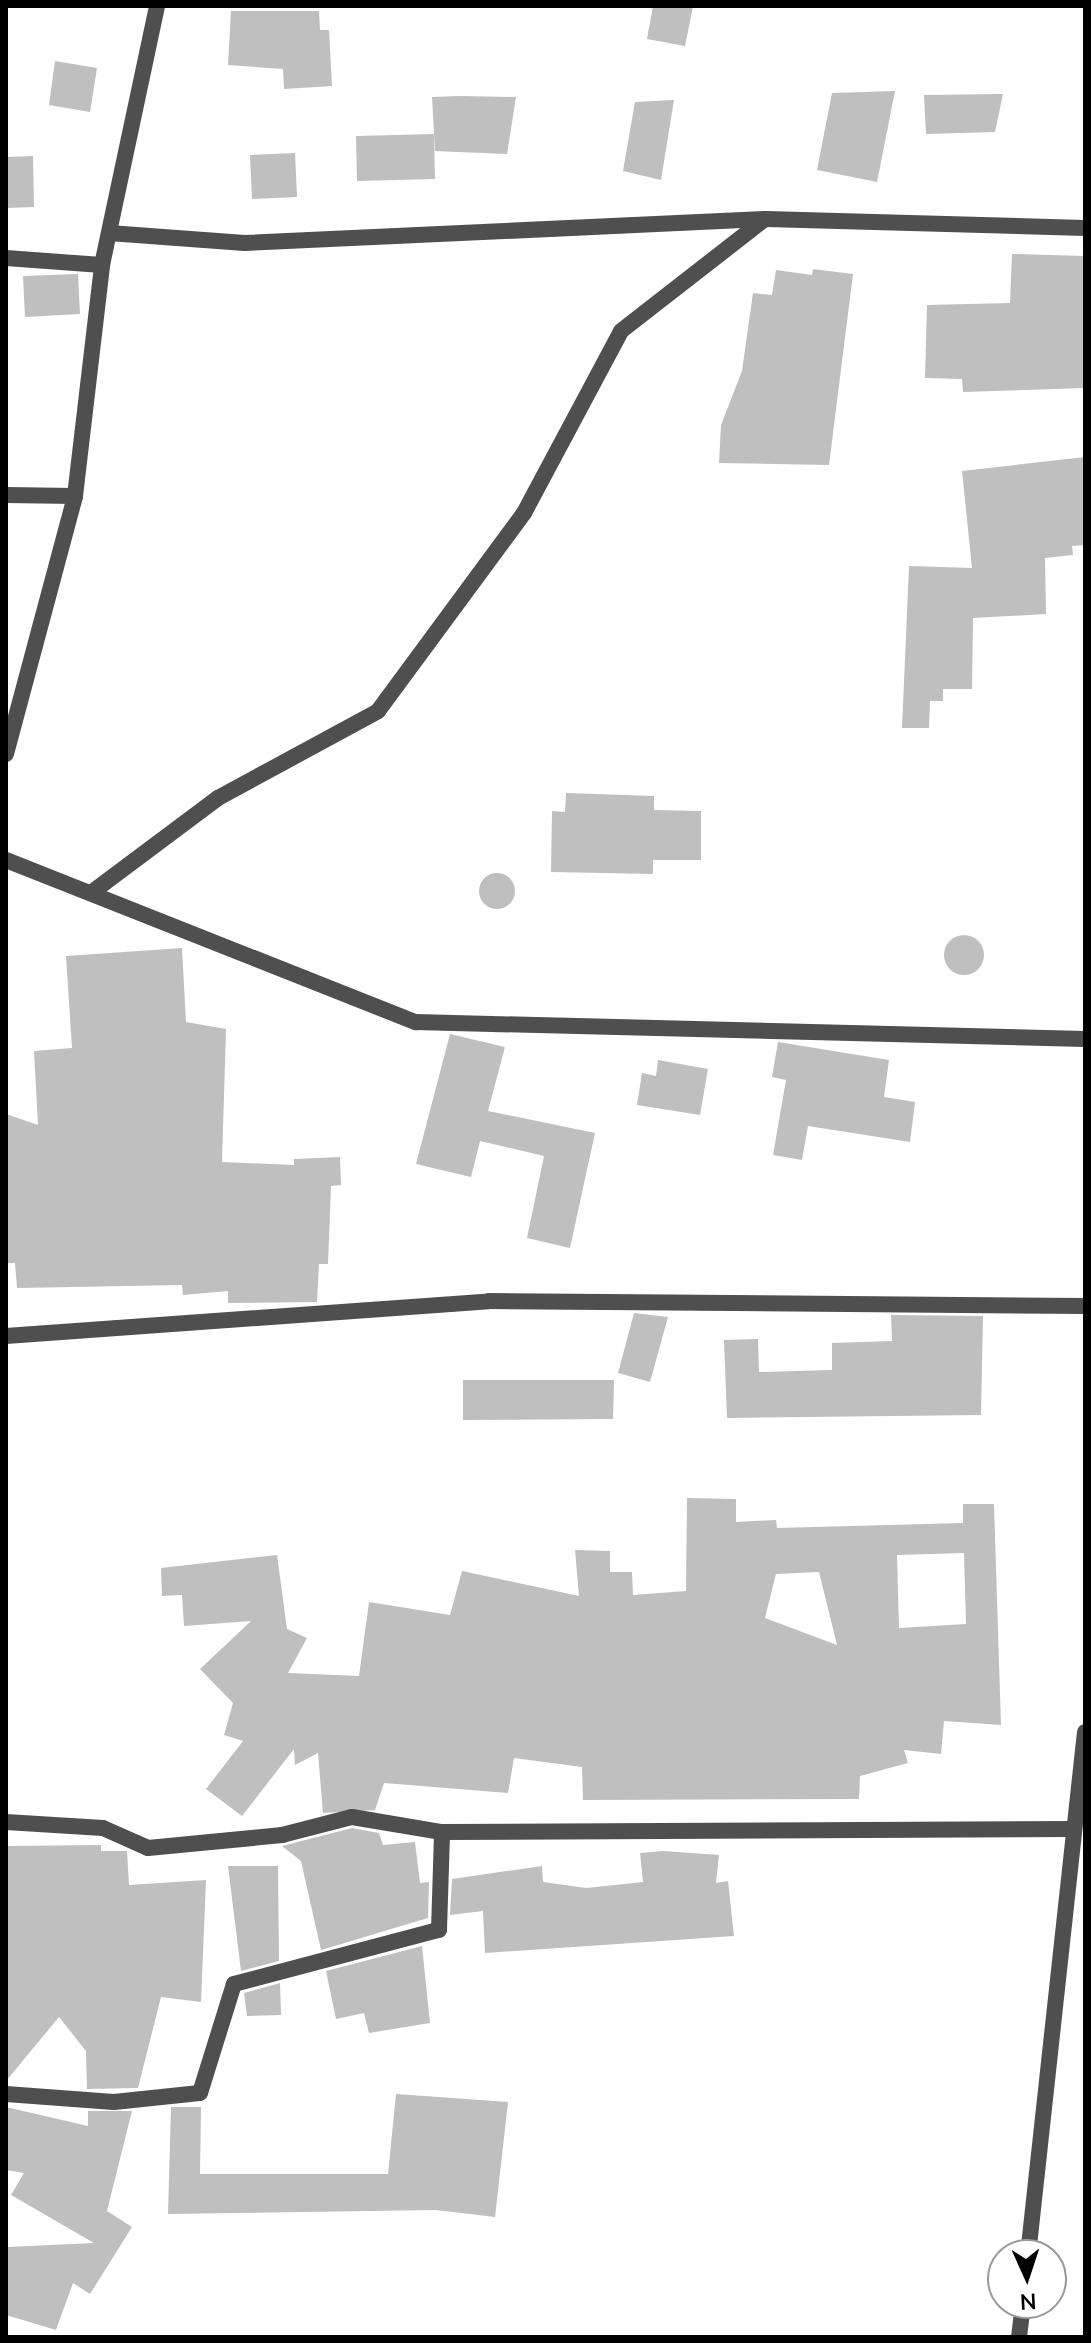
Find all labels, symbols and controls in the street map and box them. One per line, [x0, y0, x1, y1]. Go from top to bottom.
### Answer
north arrow [987, 2239, 1067, 2319]
text: N [1019, 2286, 1037, 2316]

